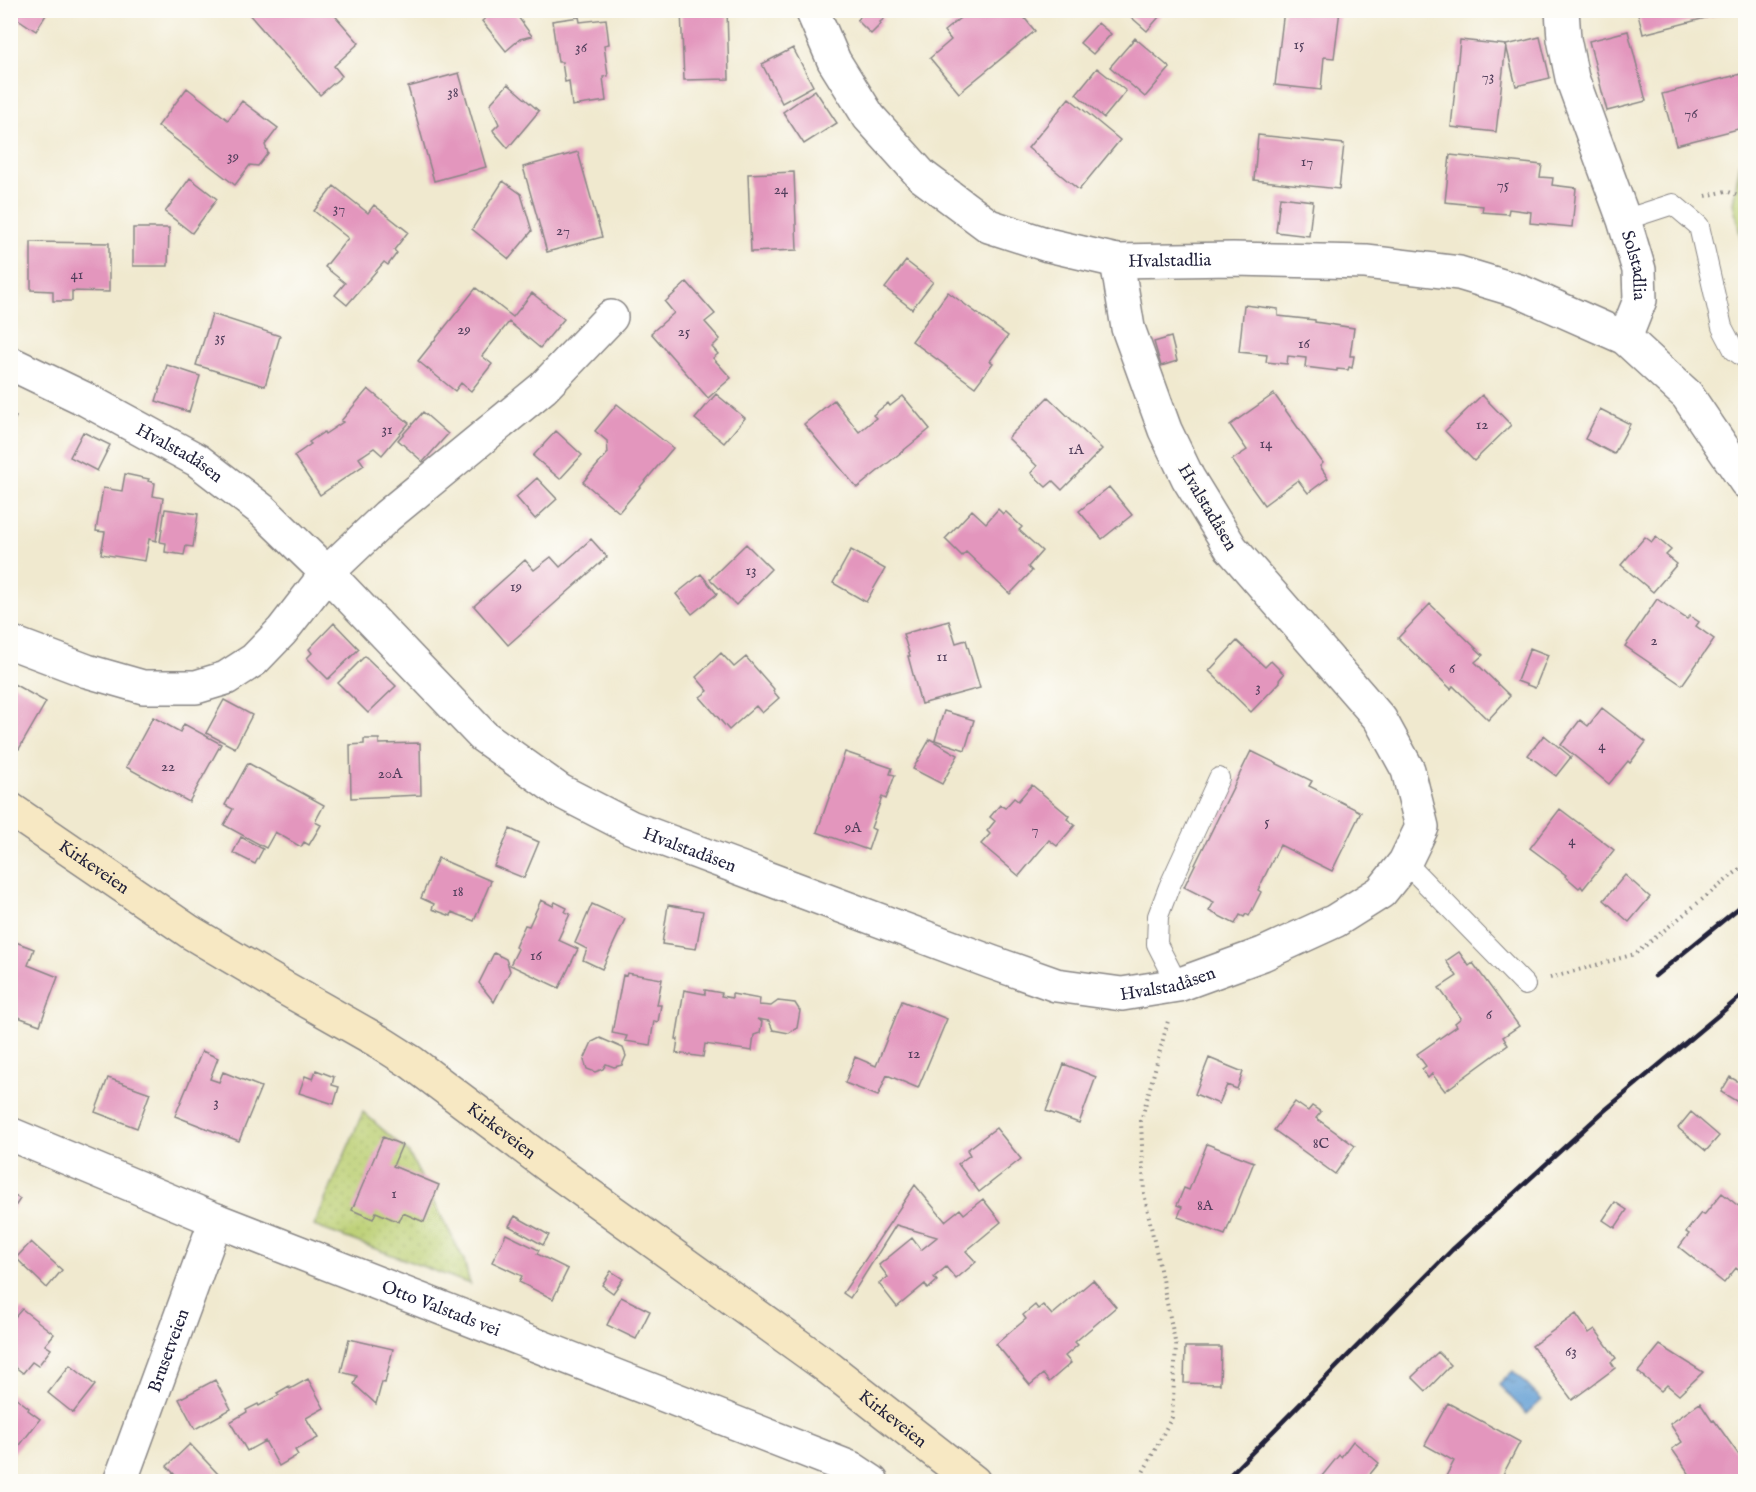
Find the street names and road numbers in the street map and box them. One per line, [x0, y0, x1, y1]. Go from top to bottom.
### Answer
street label: Solstadlia [1615, 228, 1650, 301]
street label: Hvalstadlia [1128, 249, 1212, 274]
street label: Hvalstadåsen [131, 419, 227, 489]
street label: Hvalstadåsen [1172, 460, 1242, 556]
street label: Hvalstadåsen [639, 823, 739, 879]
street label: Kirkeveien [53, 835, 134, 900]
street label: Hvalstadåsen [1118, 962, 1219, 1007]
street label: Kirkeveien [462, 1098, 540, 1165]
street label: Otto Valstads vei [378, 1276, 503, 1343]
street label: Brusetveien [144, 1306, 196, 1396]
street label: Kirkeveien [853, 1386, 931, 1454]

